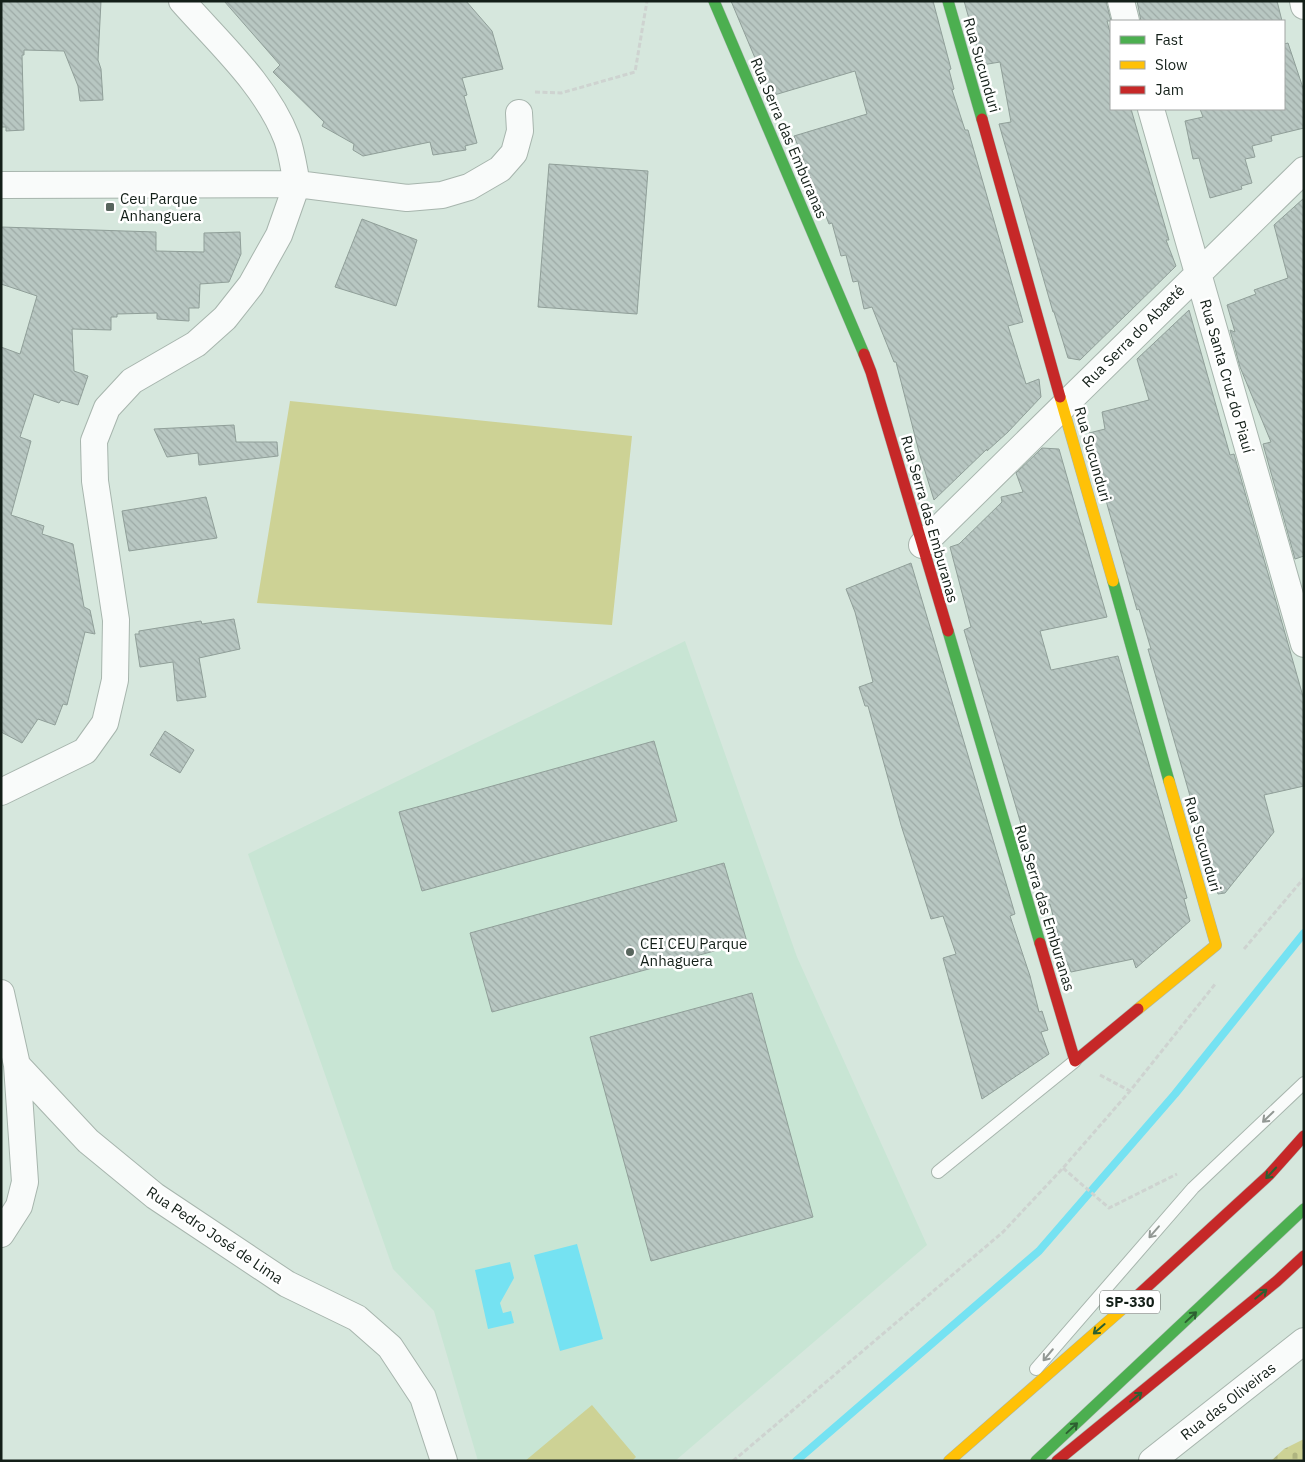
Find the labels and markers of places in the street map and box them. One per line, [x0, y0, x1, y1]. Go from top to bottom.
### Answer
place label: Ceu Parque Anhanguera [120, 189, 201, 225]
marker: Ceu Parque Anhanguera [104, 201, 116, 213]
place label: CEI CEU Parque Anhaguera [640, 934, 747, 970]
marker: CEI CEU Parque Anhaguera [624, 946, 636, 958]

